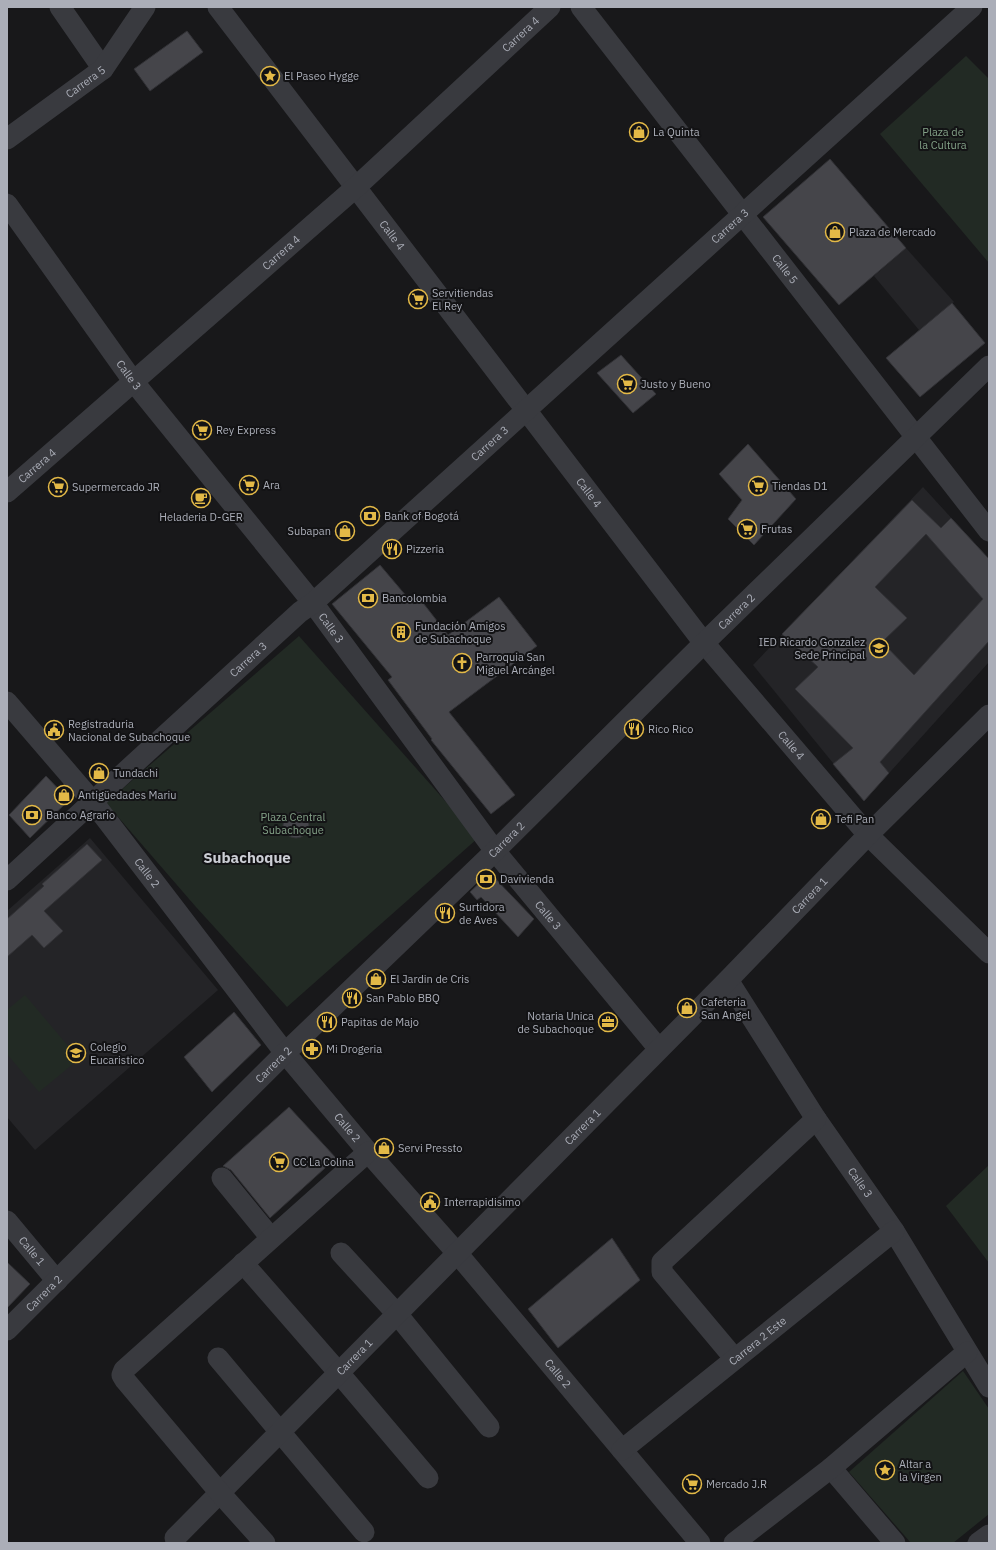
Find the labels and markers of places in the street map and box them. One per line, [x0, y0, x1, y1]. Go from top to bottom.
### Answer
place icon: El Paseo Hygge [259, 65, 281, 87]
place label: El Paseo Hygge [284, 69, 359, 83]
shop icon: La Quinta [628, 121, 650, 143]
place label: La Quinta [653, 125, 700, 139]
shop icon: Plaza de Mercado [824, 221, 846, 243]
place label: Plaza de Mercado [849, 225, 936, 239]
place label: Servitiendas El Rey [432, 286, 493, 313]
supermarket icon: Servitiendas El Rey [407, 288, 429, 310]
supermarket icon: Justo y Bueno [616, 373, 638, 395]
place label: Justo y Bueno [641, 377, 711, 391]
supermarket icon: Rey Express [191, 419, 213, 441]
place label: Rey Express [216, 423, 276, 437]
supermarket icon: Ara [238, 474, 260, 496]
supermarket icon: Tiendas D1 [747, 475, 769, 497]
supermarket icon: Supermercado JR [47, 476, 69, 498]
place label: Ara [263, 478, 280, 492]
place label: Tiendas D1 [772, 479, 828, 493]
place label: Supermercado JR [72, 480, 160, 494]
cafe icon: Heladeria D-GER [190, 487, 212, 509]
bank icon: Bank of Bogotá [359, 505, 381, 527]
place label: Bank of Bogotá [384, 509, 459, 523]
place label: Heladeria D-GER [159, 510, 243, 524]
supermarket icon: Frutas [736, 518, 758, 540]
shop icon: Subapan [334, 520, 356, 542]
place label: Frutas [761, 522, 792, 536]
place label: Subapan [288, 524, 331, 538]
restaurant icon: Pizzeria [381, 538, 403, 560]
place label: Pizzeria [406, 542, 444, 556]
bank icon: Bancolombia [357, 587, 379, 609]
place label: Bancolombia [382, 591, 447, 605]
place label: Fundación Amigos de Subachoque [415, 619, 506, 646]
building icon: Fundación Amigos de Subachoque [390, 621, 412, 643]
place label: IED Ricardo Gonzalez Sede Principal [759, 635, 865, 662]
school or university icon: IED Ricardo Gonzalez Sede Principal [868, 637, 890, 659]
place label: Parroquia San Miguel Arcángel [476, 650, 555, 677]
church icon: Parroquia San Miguel Arcángel [451, 652, 473, 674]
place label: Registraduria Nacional de Subachoque [68, 717, 190, 744]
restaurant icon: Rico Rico [623, 718, 645, 740]
public building icon: Registraduria Nacional de Subachoque [43, 719, 65, 741]
place label: Rico Rico [648, 722, 693, 736]
shop icon: Tundachi [88, 762, 110, 784]
place label: Tundachi [113, 766, 158, 780]
shop icon: Antigüedades Mariu [53, 784, 75, 806]
place label: Antigüedades Mariu [78, 788, 176, 802]
bank icon: Banco Agrario [21, 804, 43, 826]
place label: Banco Agrario [46, 808, 115, 822]
shop icon: Tefi Pan [810, 808, 832, 830]
place label: Tefi Pan [835, 812, 874, 826]
bank icon: Davivienda [475, 868, 497, 890]
place label: Davivienda [500, 872, 554, 886]
place label: Surtidora de Aves [459, 900, 505, 927]
restaurant icon: Surtidora de Aves [434, 902, 456, 924]
shop icon: El Jardin de Cris [365, 968, 387, 990]
place label: El Jardin de Cris [390, 972, 469, 986]
restaurant icon: San Pablo BBQ [341, 987, 363, 1009]
place label: San Pablo BBQ [366, 991, 440, 1005]
place label: Cafeteria San Angel [701, 995, 750, 1022]
shop icon: Cafeteria San Angel [676, 997, 698, 1019]
place label: Notaria Unica de Subachoque [517, 1009, 594, 1036]
restaurant icon: Papitas de Majo [316, 1011, 338, 1033]
office icon: Notaria Unica de Subachoque [597, 1011, 619, 1033]
place label: Papitas de Majo [341, 1015, 419, 1029]
pharmacy icon: Mi Drogeria [301, 1038, 323, 1060]
place label: Colegio Eucaristico [90, 1040, 144, 1067]
school or university icon: Colegio Eucaristico [65, 1042, 87, 1064]
place label: Mi Drogeria [326, 1042, 382, 1056]
shop icon: Servi Pressto [373, 1137, 395, 1159]
place label: Servi Pressto [398, 1141, 462, 1155]
supermarket icon: CC La Colina [268, 1151, 290, 1173]
place label: CC La Colina [293, 1155, 354, 1169]
public building icon: Interrapidisimo [419, 1191, 441, 1213]
place label: Interrapidisimo [444, 1195, 521, 1209]
place label: Altar a la Virgen [899, 1457, 942, 1484]
place icon: Altar a la Virgen [874, 1459, 896, 1481]
supermarket icon: Mercado J.R [681, 1473, 703, 1495]
place label: Mercado J.R [706, 1477, 767, 1491]

